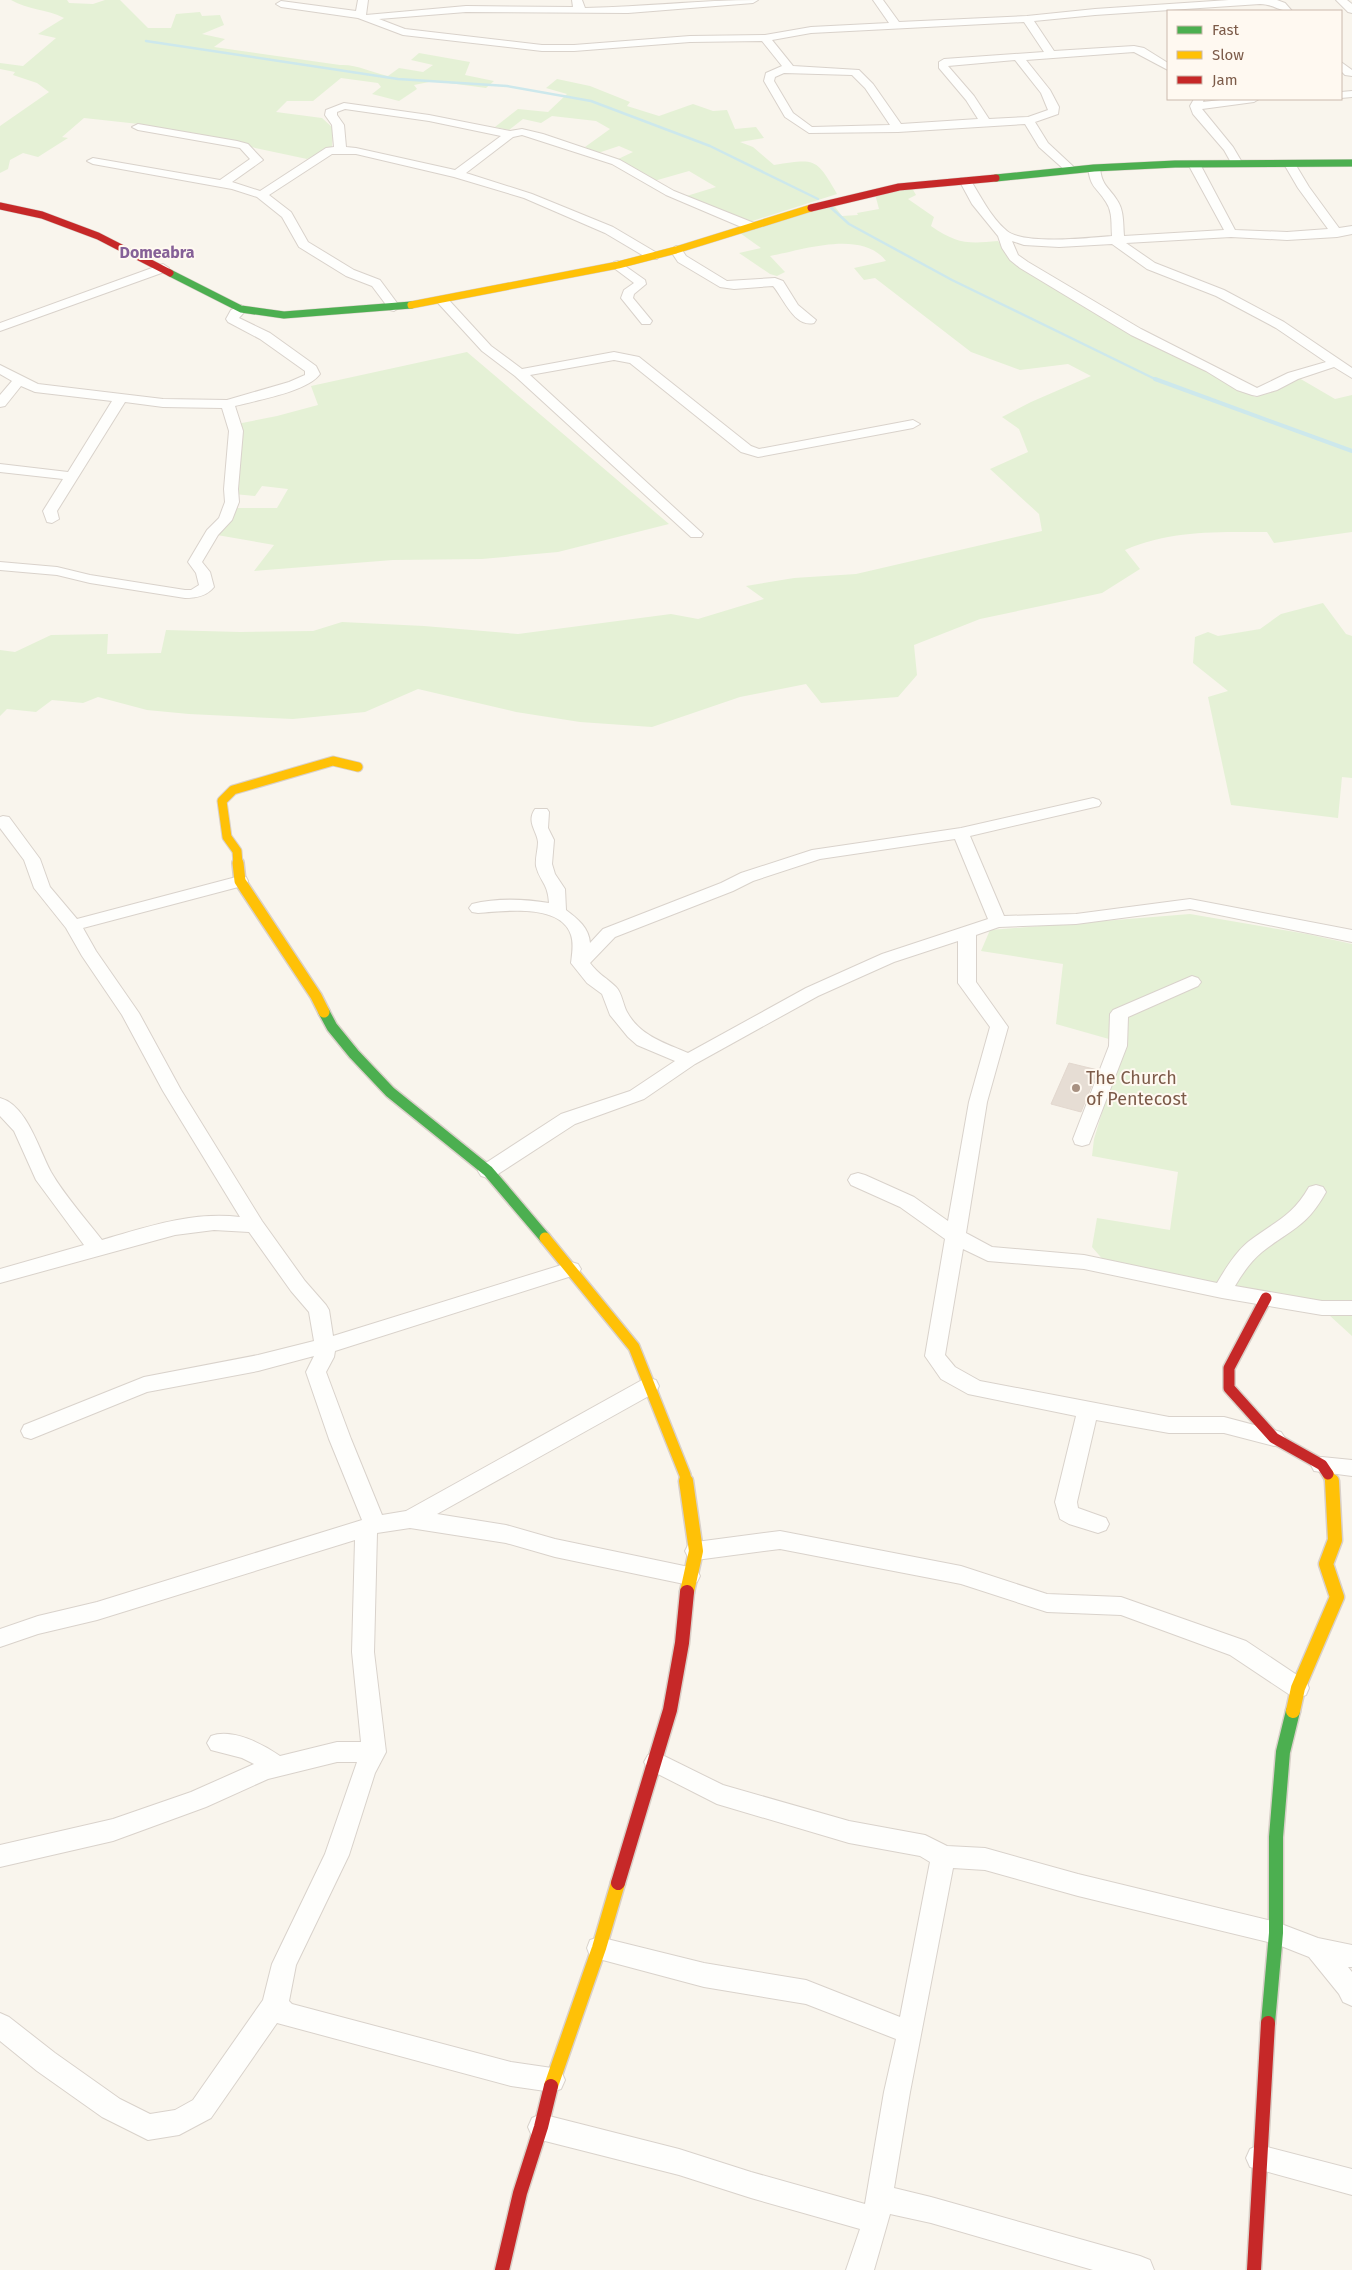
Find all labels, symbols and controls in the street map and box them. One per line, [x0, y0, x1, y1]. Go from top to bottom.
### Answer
legend [1167, 10, 1342, 100]
text: Fast [1212, 21, 1239, 39]
text: Slow [1212, 46, 1244, 64]
text: Jam [1212, 71, 1238, 89]
district label: Domeabra [120, 243, 195, 262]
place label: The Church of Pentecost [1086, 1067, 1188, 1110]
marker: The Church of Pentecost [1070, 1082, 1082, 1094]

